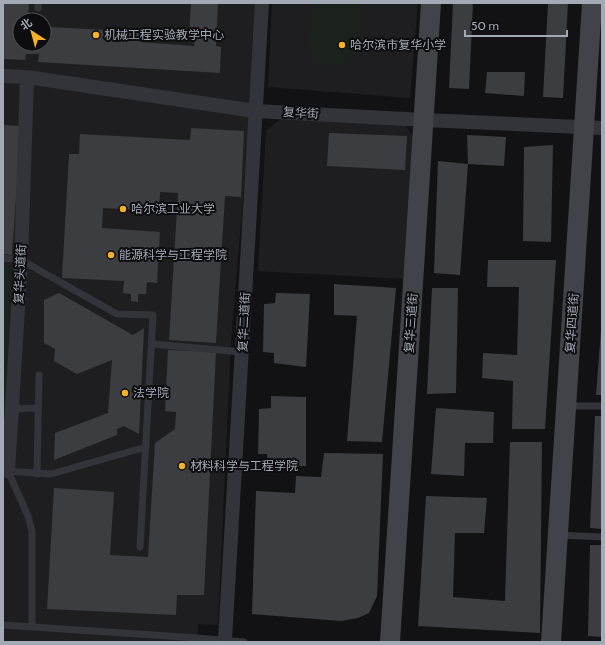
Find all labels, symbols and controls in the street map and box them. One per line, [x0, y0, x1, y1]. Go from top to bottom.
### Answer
north arrow [12, 12, 52, 52]
scale bar [465, 12, 567, 38]
text: 北 [18, 15, 35, 33]
text: 50 m [471, 18, 499, 33]
place label: 机械工程实验教学中心 [104, 27, 224, 42]
marker: 机械工程实验教学中心 [91, 30, 101, 40]
place label: 哈尔滨市复华小学 [350, 37, 446, 52]
marker: 哈尔滨市复华小学 [337, 40, 347, 50]
street label: 复华街 [283, 104, 319, 121]
place label: 哈尔滨工业大学 [131, 201, 215, 216]
marker: 哈尔滨工业大学 [118, 204, 128, 214]
street label: 复华头道街 [10, 244, 29, 304]
place label: 能源科学与工程学院 [119, 247, 227, 262]
marker: 能源科学与工程学院 [106, 250, 116, 260]
street label: 复华二道街 [234, 292, 253, 352]
street label: 复华三道街 [401, 293, 420, 353]
street label: 复华四道街 [562, 293, 581, 353]
place label: 法学院 [133, 385, 169, 400]
marker: 法学院 [120, 388, 130, 398]
place label: 材料科学与工程学院 [190, 458, 298, 473]
marker: 材料科学与工程学院 [177, 461, 187, 471]

